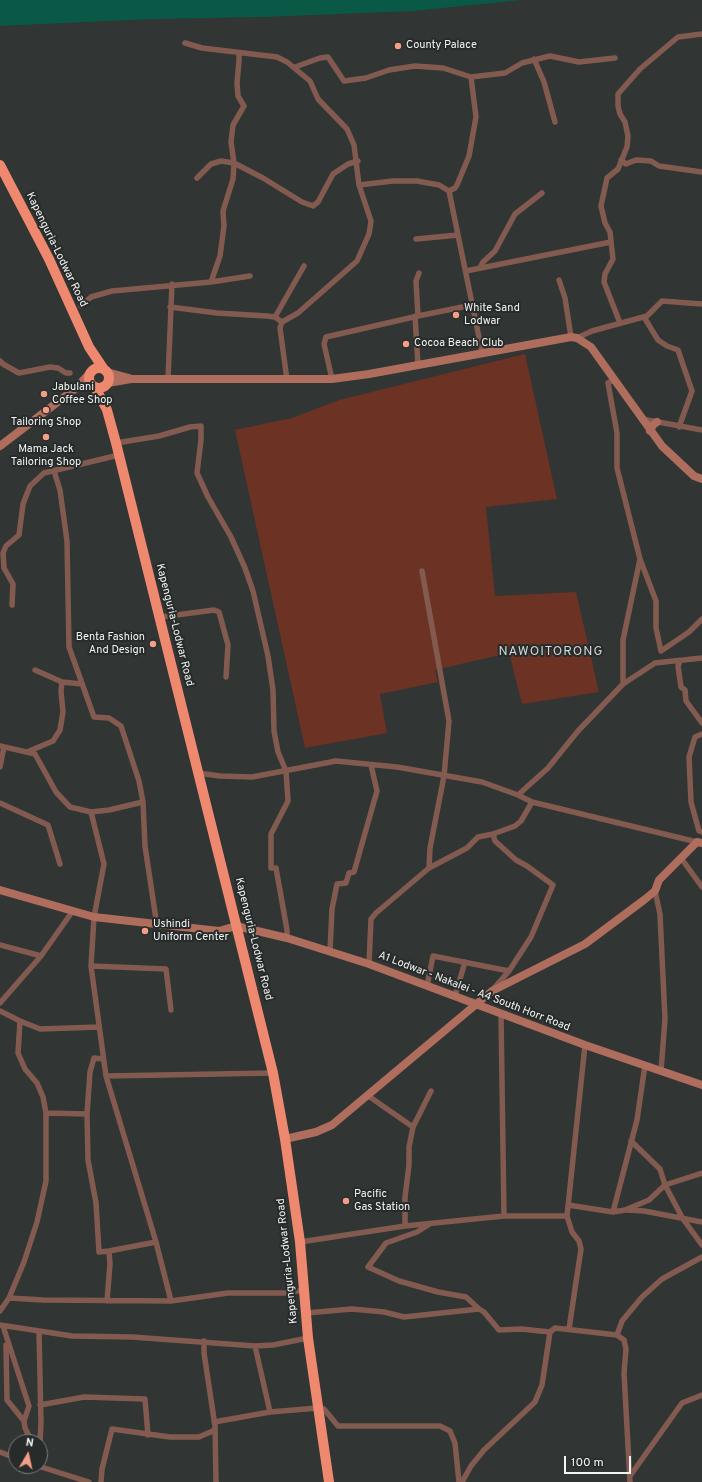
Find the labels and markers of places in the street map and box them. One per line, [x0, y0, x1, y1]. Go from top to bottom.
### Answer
place label: County Palace [406, 39, 477, 53]
marker: County Palace [393, 41, 403, 51]
place label: White Sand Lodwar [464, 302, 520, 328]
marker: White Sand Lodwar [451, 310, 461, 320]
place label: Cocoa Beach Club [414, 337, 504, 351]
marker: Cocoa Beach Club [401, 339, 411, 349]
place label: Jabulani Coffee Shop [52, 381, 113, 407]
marker: Jabulani Coffee Shop [39, 389, 49, 399]
marker: Tailoring Shop [41, 405, 51, 415]
place label: Tailoring Shop [11, 416, 81, 430]
marker: Mama Jack Tailoring Shop [41, 432, 51, 442]
place label: Mama Jack Tailoring Shop [11, 443, 81, 469]
place label: Benta Fashion And Design [76, 631, 145, 657]
marker: Benta Fashion And Design [148, 639, 158, 649]
place label: Ushindi Uniform Center [153, 918, 229, 944]
marker: Ushindi Uniform Center [140, 926, 150, 936]
place label: Pacific Gas Station [354, 1188, 410, 1214]
marker: Pacific Gas Station [341, 1196, 351, 1206]

